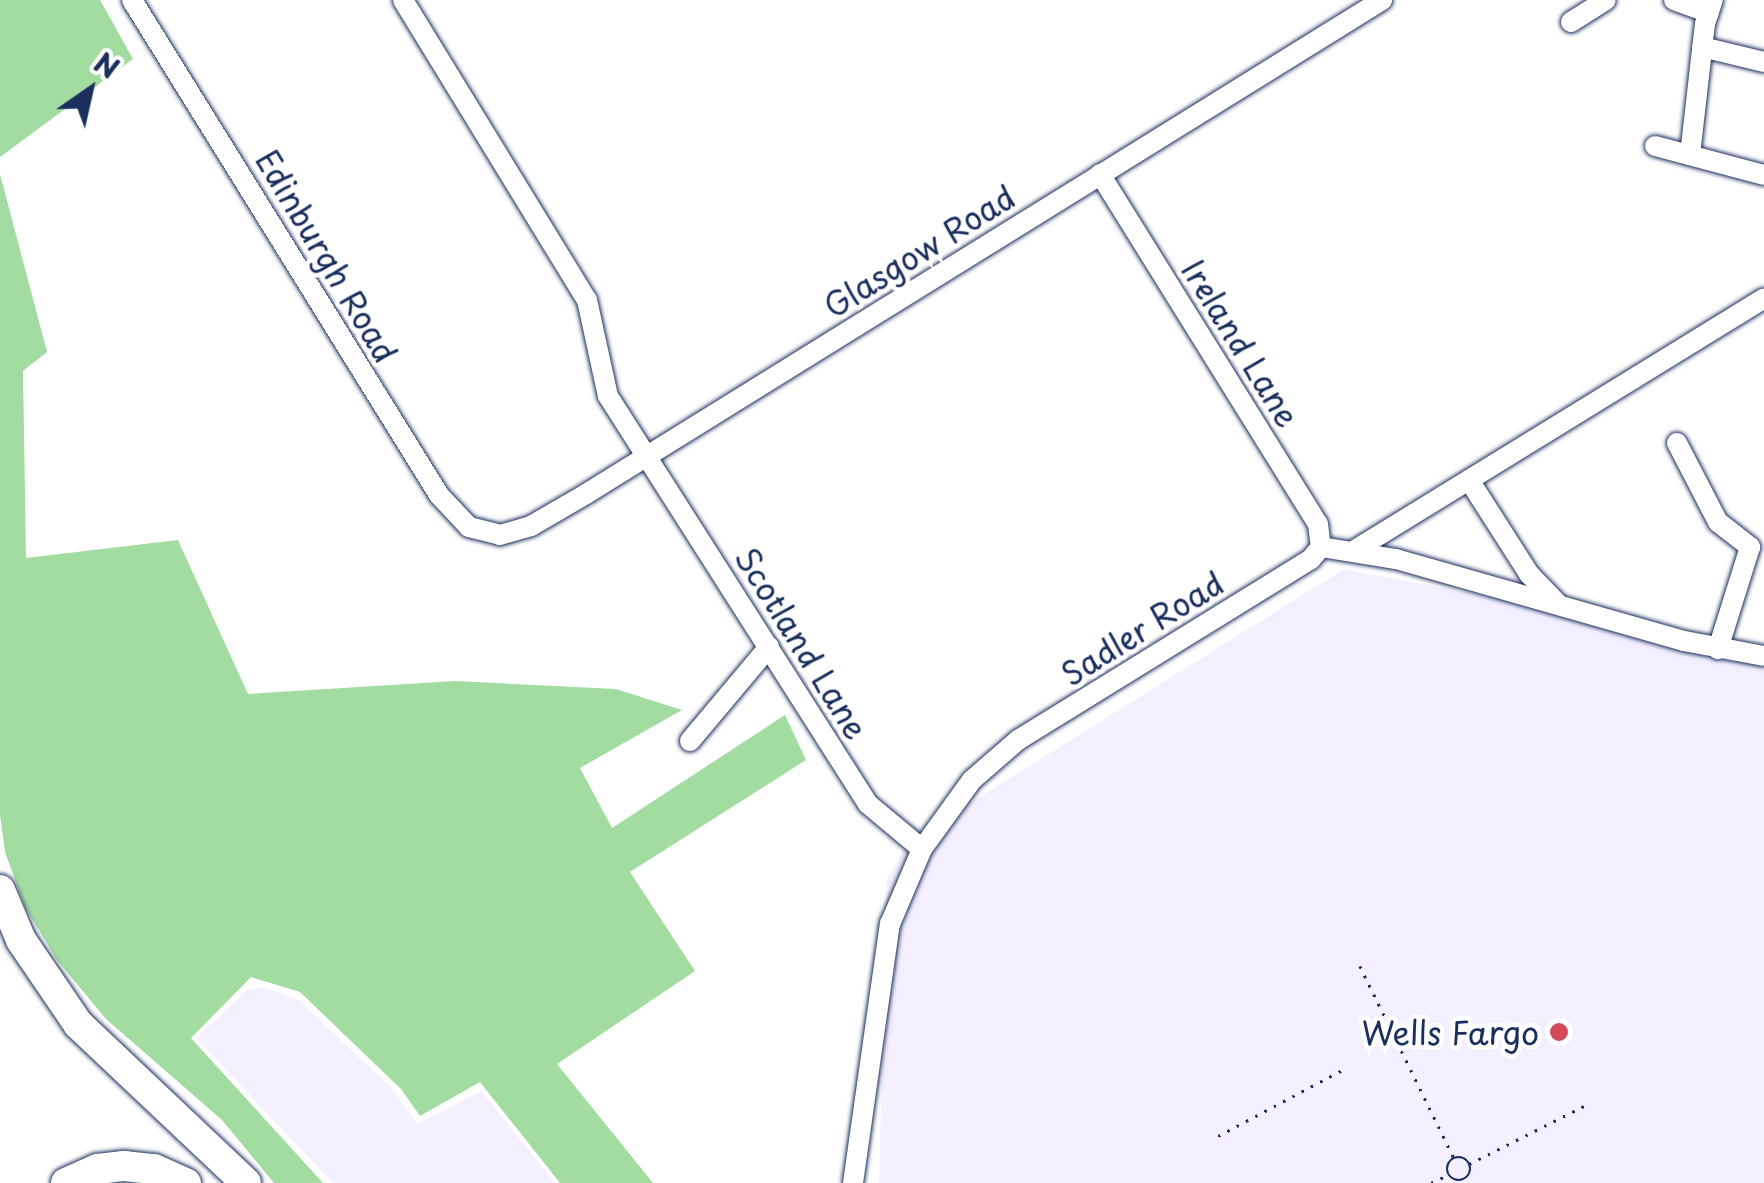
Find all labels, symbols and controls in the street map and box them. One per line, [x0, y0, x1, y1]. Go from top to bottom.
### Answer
north arrow [40, 40, 140, 140]
text: N [86, 41, 128, 89]
street label: Edinburgh Road [248, 143, 406, 369]
street label: Glasgow Road [816, 177, 1022, 325]
street label: Ireland Lane [1174, 252, 1308, 434]
street label: Scotland Lane [727, 539, 877, 747]
street label: Sadler Road [1053, 562, 1231, 694]
place label: Wells Fargo [1360, 1013, 1539, 1051]
marker: Wells Fargo [1548, 1021, 1570, 1043]

